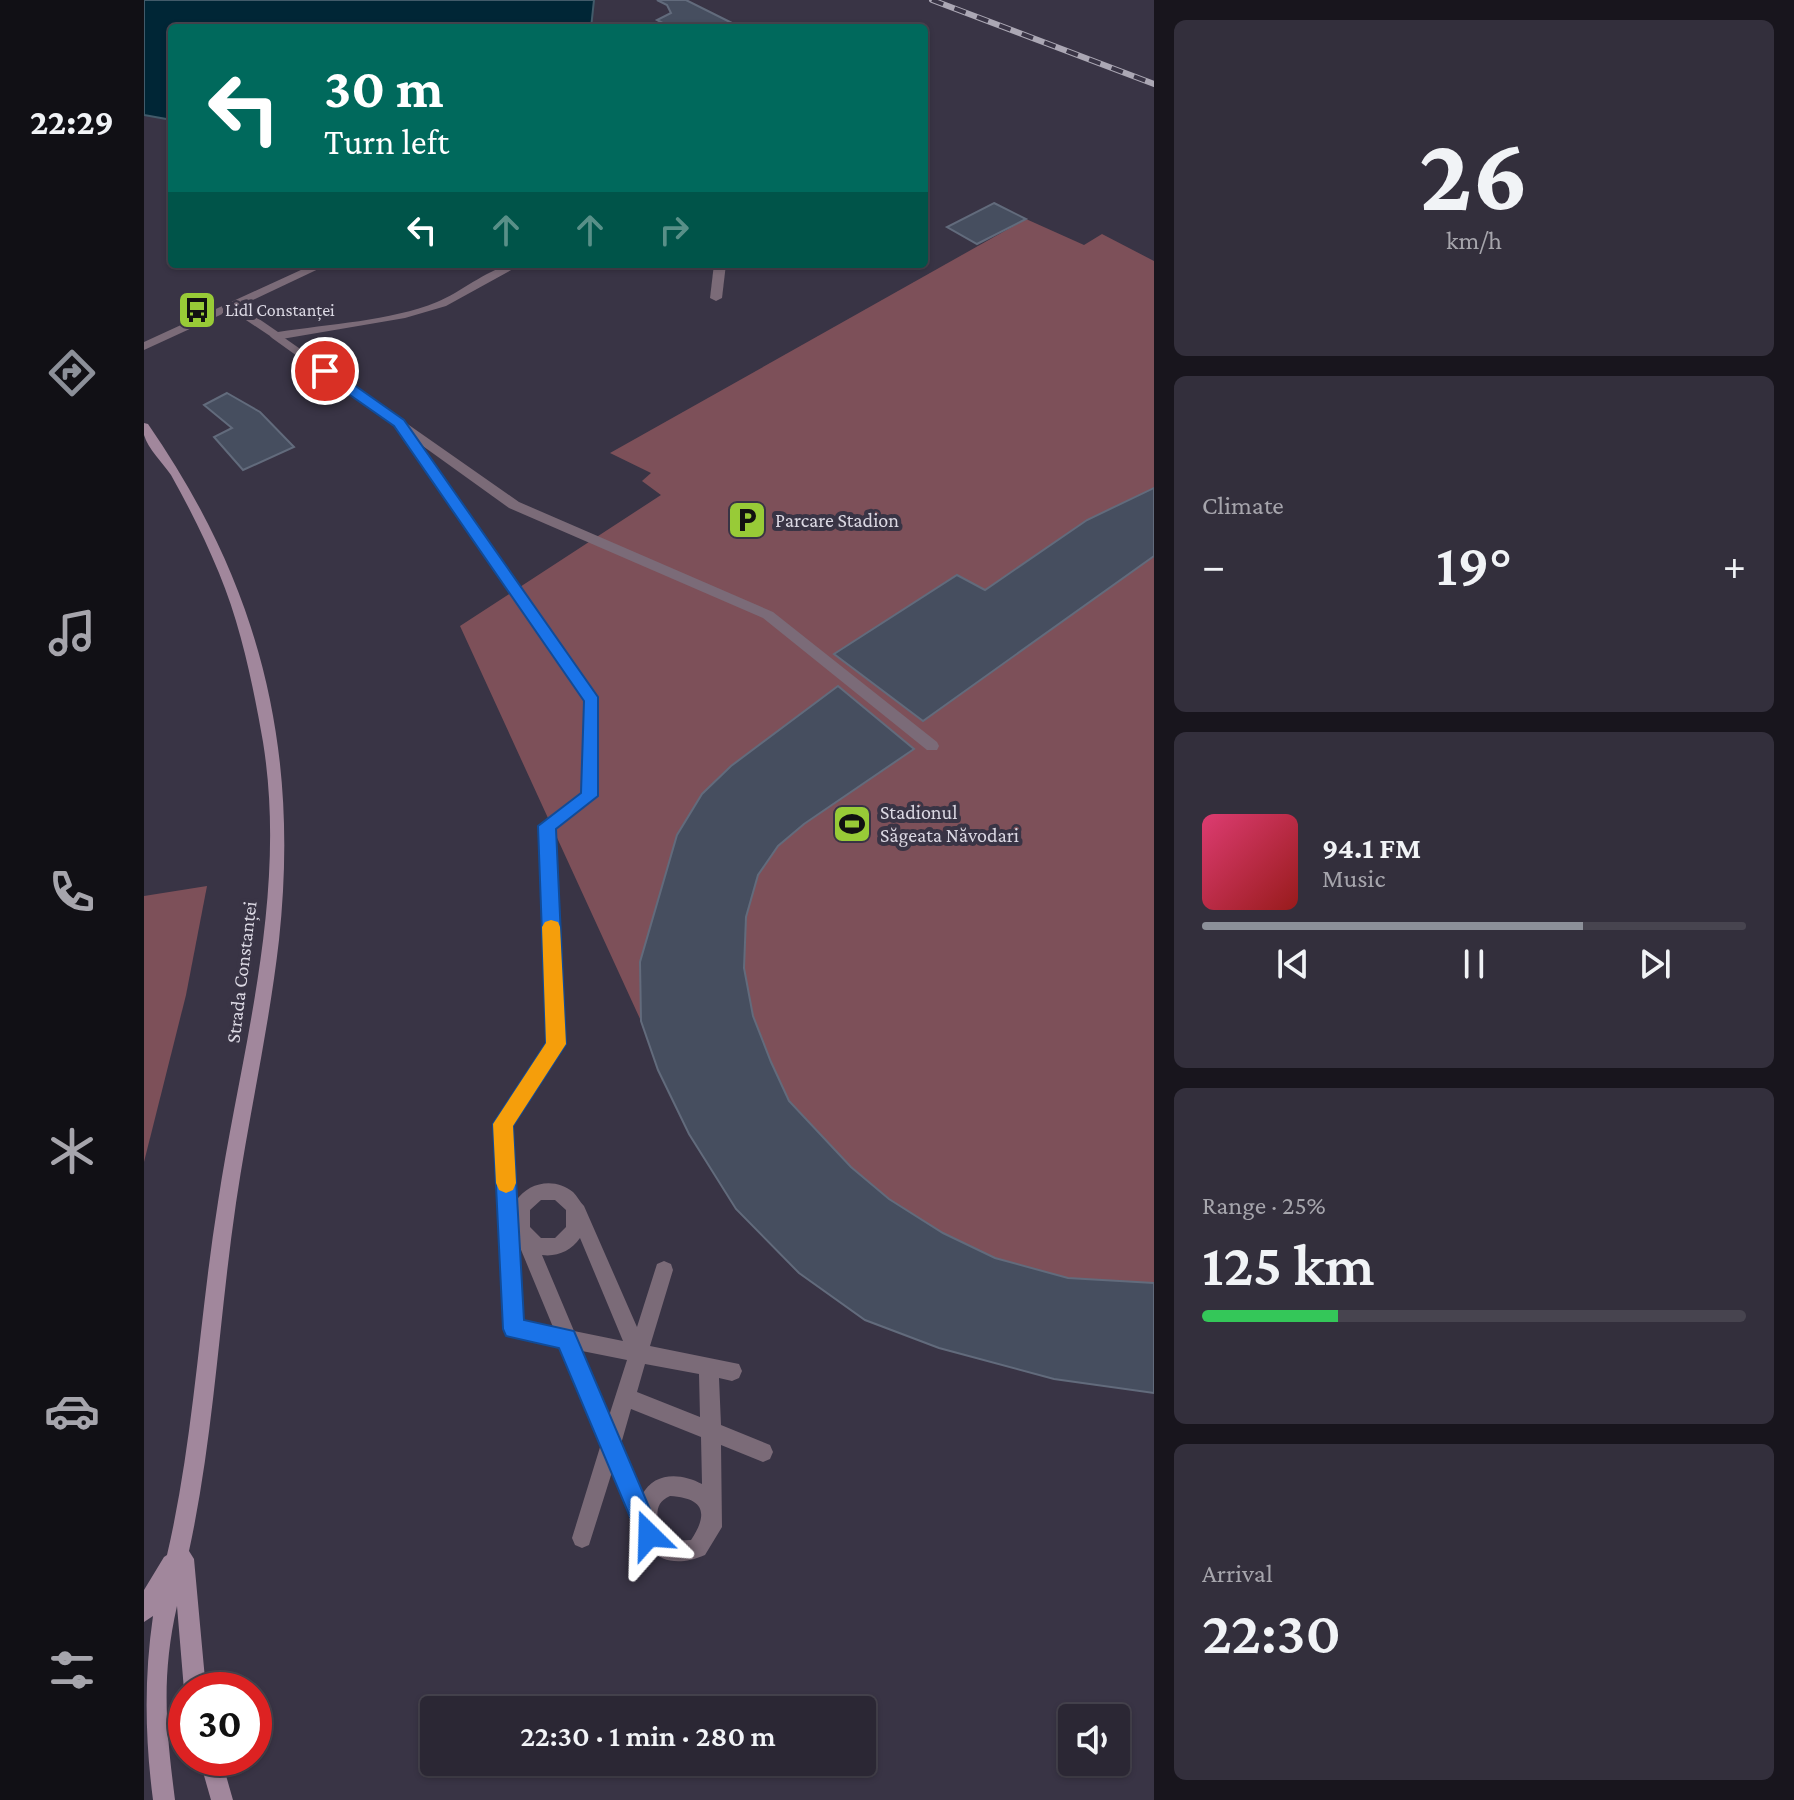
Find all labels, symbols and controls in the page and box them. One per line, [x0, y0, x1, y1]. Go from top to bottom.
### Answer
icon: left [192, 56, 296, 160]
text: 30 m [324, 57, 444, 119]
text: 22:29 [30, 102, 114, 142]
text: 26 [1419, 116, 1529, 231]
text: Turn left [324, 122, 449, 162]
icon: left [400, 208, 444, 252]
icon: ahead [484, 208, 528, 252]
icon: ahead [568, 208, 612, 252]
icon: right [652, 208, 696, 252]
text: km/h [1446, 226, 1502, 255]
bus stop icon: Lidl Constanței [176, 289, 218, 331]
place label: Lidl Constanței [225, 300, 335, 322]
pin [291, 337, 359, 405]
icon: directions [44, 345, 100, 401]
icon: arrive [303, 349, 347, 393]
text: Climate [1202, 491, 1284, 520]
parking icon: Parcare Stadion [726, 499, 768, 541]
place label: Parcare Stadion [775, 509, 899, 531]
text: 19° [1436, 531, 1512, 598]
text: − [1202, 541, 1225, 589]
text: + [1723, 541, 1746, 589]
icon: music [44, 605, 100, 661]
place label: Stadionul Săgeata Năvodari [880, 801, 1019, 847]
sports icon: Stadionul Săgeata Năvodari [831, 803, 873, 845]
text: 94.1 FM [1322, 831, 1421, 864]
icon: phone [44, 864, 100, 920]
text: Music [1322, 864, 1385, 893]
street label: Strada Constanței [221, 900, 263, 1044]
icon: previous [1271, 942, 1315, 986]
icon: pause [1452, 942, 1496, 986]
icon: next [1633, 942, 1677, 986]
icon: climate [44, 1123, 100, 1179]
text: Range · 25% [1202, 1191, 1326, 1220]
text: 125 km [1202, 1231, 1375, 1298]
icon: car [44, 1383, 100, 1439]
position arrow [607, 1493, 691, 1577]
text: Arrival [1202, 1559, 1273, 1588]
text: 22:30 [1202, 1599, 1341, 1666]
icon: filters [44, 1642, 100, 1698]
speed limit sign: 30 [168, 1672, 272, 1776]
map controls [1058, 1704, 1130, 1776]
button: sound [1058, 1704, 1130, 1776]
text: 22:30 · 1 min · 280 m [520, 1719, 776, 1752]

